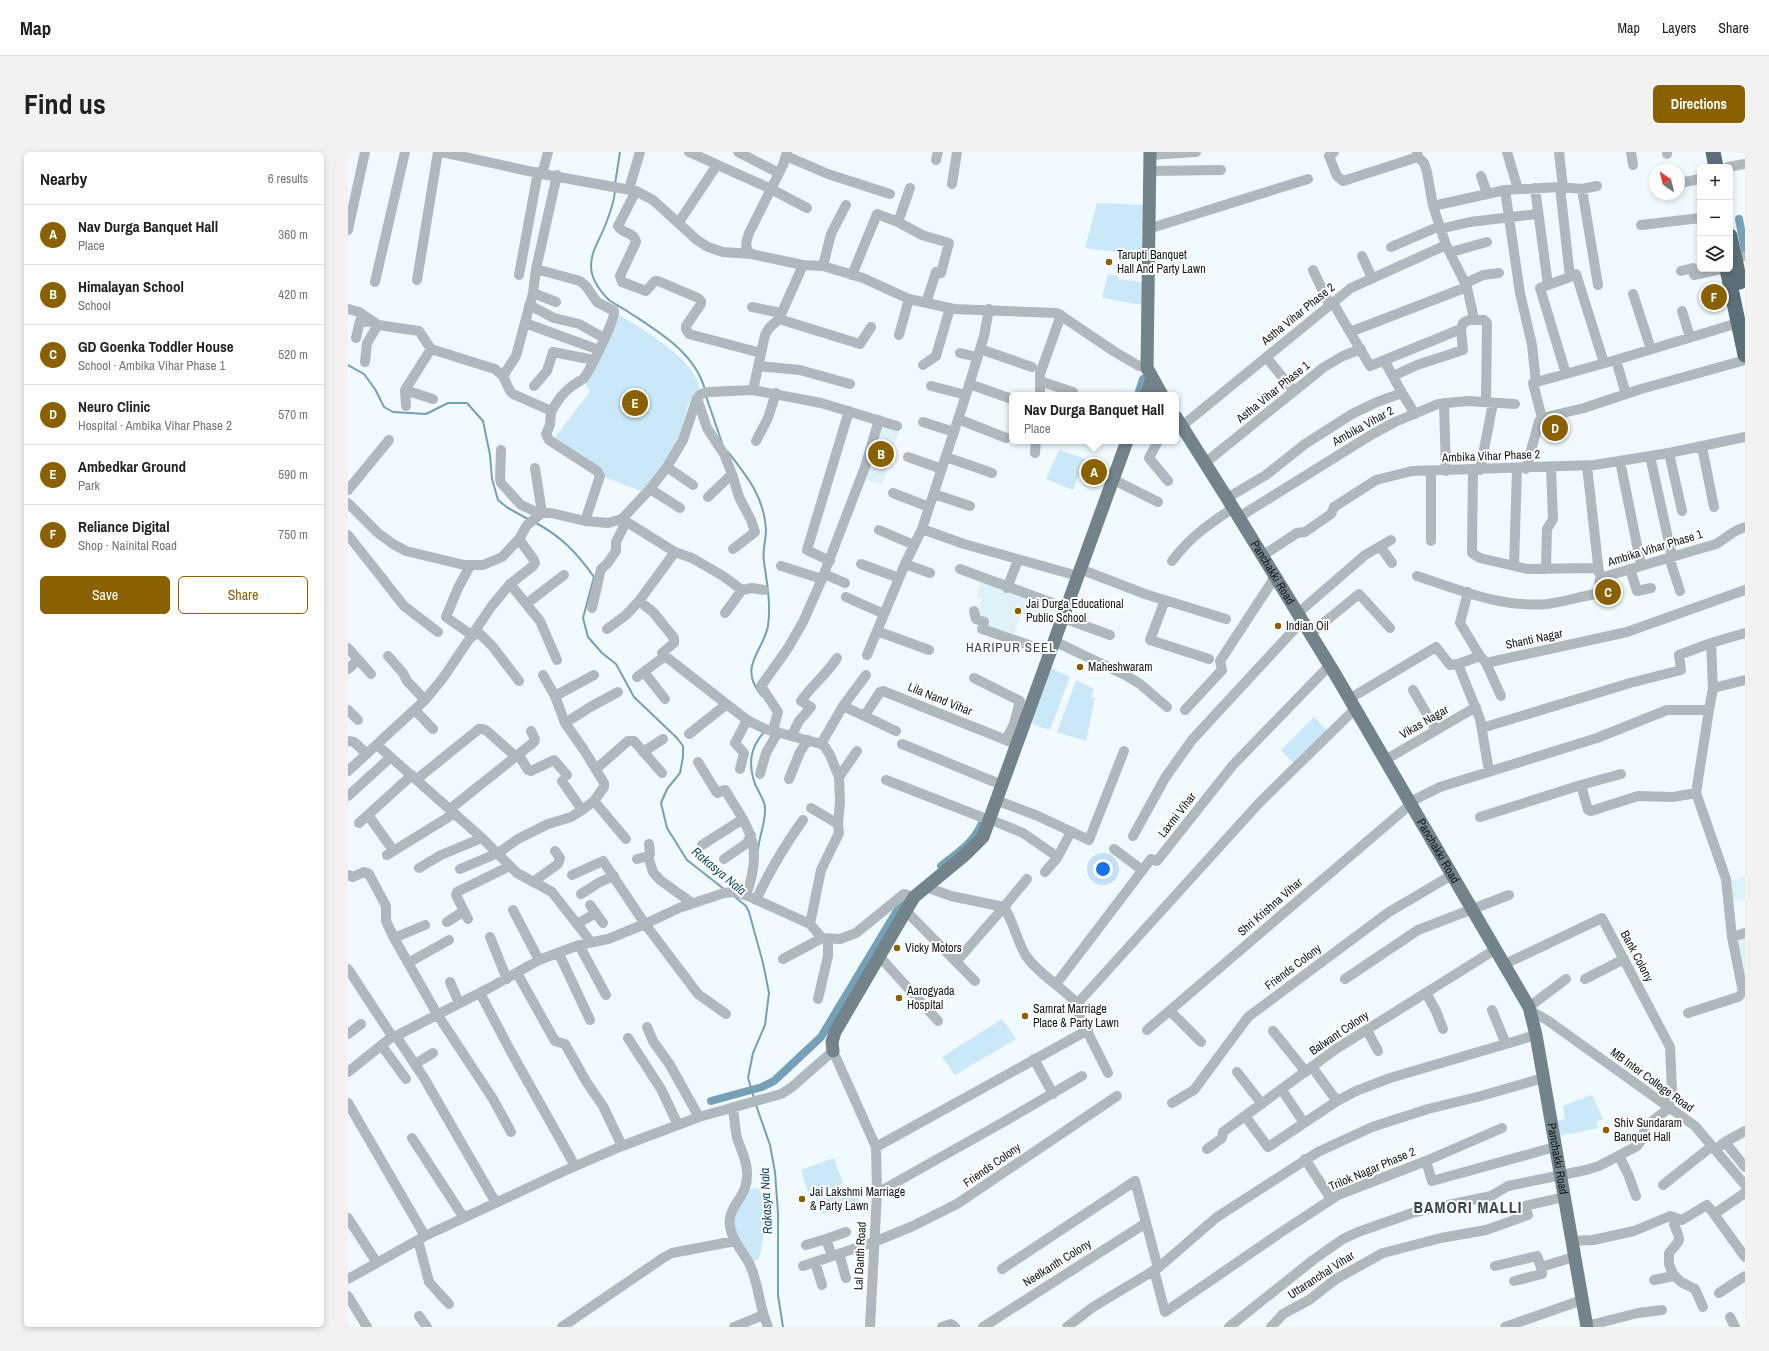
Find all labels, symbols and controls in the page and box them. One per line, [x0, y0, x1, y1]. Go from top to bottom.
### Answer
text: Map [20, 15, 51, 41]
text: Map [1618, 19, 1640, 37]
text: Layers [1662, 19, 1696, 37]
text: Share [1718, 19, 1749, 37]
text: Find us [24, 85, 106, 123]
button: Directions [1653, 85, 1745, 123]
north arrow [1649, 164, 1685, 200]
map controls [1697, 164, 1733, 272]
button: + [1697, 164, 1733, 200]
text: Nearby [40, 167, 87, 190]
text: 6 results [268, 170, 308, 187]
button: − [1697, 200, 1733, 236]
text: Nav Durga Banquet Hall [78, 216, 218, 237]
text: A [49, 226, 57, 243]
text: 360 m [278, 226, 308, 243]
button: layers [1697, 236, 1733, 272]
text: Place [78, 237, 105, 254]
place label: Tarupti Banquet Hall And Party Lawn [1117, 247, 1206, 277]
marker: Tarupti Banquet Hall And Party Lawn [1104, 257, 1114, 267]
text: Himalayan School [78, 276, 184, 297]
street label: Astha Vihar Phase 2 [1257, 279, 1338, 349]
pin: F [1701, 282, 1727, 312]
text: B [49, 286, 57, 303]
text: 420 m [278, 286, 308, 303]
text: School [78, 297, 111, 314]
text: GD Goenka Toddler House [78, 336, 234, 357]
text: C [49, 346, 57, 363]
text: 520 m [278, 346, 308, 363]
text: School · Ambika Vihar Phase 1 [78, 357, 225, 374]
street label: Astha Vihar Phase 1 [1232, 357, 1313, 427]
pin: E [622, 388, 648, 418]
popup [1009, 392, 1179, 444]
text: Neuro Clinic [78, 396, 150, 417]
text: Nav Durga Banquet Hall [1024, 399, 1164, 420]
street label: Ambika Vihar 2 [1329, 403, 1396, 450]
text: D [49, 406, 57, 423]
text: 570 m [278, 406, 308, 423]
pin: D [1542, 413, 1568, 443]
text: Hospital · Ambika Vihar Phase 2 [78, 417, 232, 434]
text: Place [1024, 420, 1051, 437]
pin: B [868, 439, 894, 469]
street label: Ambika Vihar Phase 2 [1441, 446, 1540, 466]
text: Ambedkar Ground [78, 456, 186, 477]
pin: A [1081, 457, 1107, 487]
text: E [49, 466, 57, 483]
text: 590 m [278, 466, 308, 483]
text: Park [78, 477, 100, 494]
text: Reliance Digital [78, 516, 170, 537]
text: F [50, 526, 56, 543]
text: 750 m [278, 526, 308, 543]
street label: Ambika Vihar Phase 1 [1605, 526, 1705, 570]
text: Shop · Nainital Road [78, 537, 177, 554]
street label: Panchakki Road [1247, 537, 1298, 607]
button: Save [40, 576, 170, 614]
button: Share [178, 576, 308, 614]
pin: C [1595, 577, 1621, 607]
place label: Jai Durga Educational Public School [1026, 596, 1123, 626]
marker: Jai Durga Educational Public School [1013, 606, 1023, 616]
place label: Indian Oil [1286, 618, 1329, 634]
marker: Indian Oil [1273, 621, 1283, 631]
street label: Shanti Nagar [1504, 625, 1565, 653]
district label: HARIPUR SEEL [966, 639, 1056, 656]
place label: Maheshwaram [1088, 659, 1153, 675]
marker: Maheshwaram [1075, 662, 1085, 672]
street label: Lila Nand Vihar [905, 679, 975, 719]
street label: Vikas Nagar [1397, 701, 1452, 742]
street label: Laxmi Vihar [1154, 789, 1200, 841]
street label: Panchakki Road [1413, 816, 1463, 886]
water label: Rakasya Nala [688, 843, 750, 899]
your location [1093, 859, 1113, 879]
street label: Shri Krishna Vihar [1234, 874, 1306, 940]
street label: Bank Colony [1617, 928, 1657, 984]
place label: Vicky Motors [905, 940, 962, 956]
street label: Friends Colony [1262, 940, 1325, 993]
marker: Vicky Motors [892, 943, 902, 953]
place label: Aarogyada Hospital [906, 983, 955, 1013]
marker: Aarogyada Hospital [894, 993, 904, 1003]
place label: Samrat Marriage Place & Party Lawn [1033, 1001, 1119, 1031]
street label: Balwant Colony [1306, 1007, 1372, 1059]
marker: Samrat Marriage Place & Party Lawn [1020, 1011, 1030, 1021]
street label: MB Inter College Road [1607, 1044, 1697, 1116]
place label: Shiv Sundaram Banquet Hall [1614, 1115, 1682, 1145]
street label: Panchakki Road [1543, 1122, 1572, 1196]
marker: Shiv Sundaram Banquet Hall [1601, 1125, 1611, 1135]
street label: Friends Colony [960, 1139, 1024, 1191]
street label: Trilok Nagar Phase 2 [1326, 1144, 1418, 1194]
water label: Rakasya Nala [756, 1167, 776, 1235]
place label: Jai Lakshmi Marriage & Party Lawn [810, 1184, 905, 1214]
marker: Jai Lakshmi Marriage & Party Lawn [797, 1194, 807, 1204]
district label: BAMORI MALLI [1414, 1196, 1522, 1218]
street label: Lal Danth Road [850, 1221, 870, 1291]
street label: Neelkanth Colony [1020, 1236, 1094, 1290]
street label: Uttaranchal Vihar [1285, 1247, 1358, 1303]

